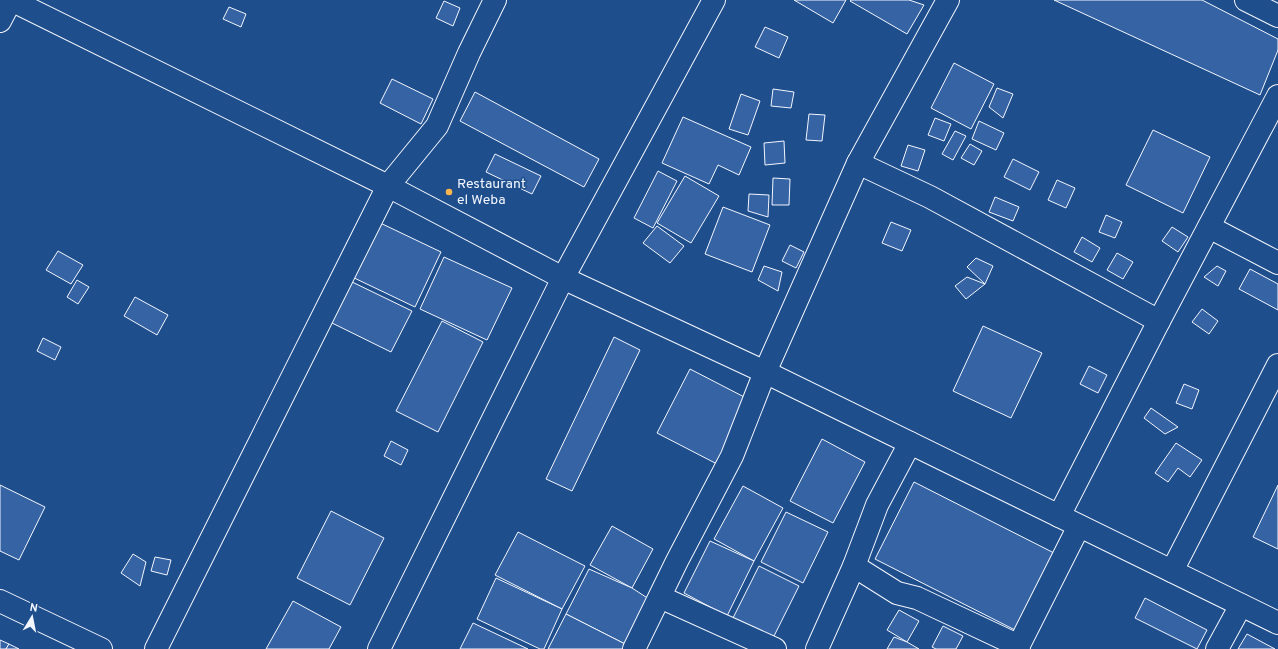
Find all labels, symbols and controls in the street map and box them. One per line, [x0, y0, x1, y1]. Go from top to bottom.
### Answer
place label: Restaurant el Weba [457, 176, 526, 209]
marker: Restaurant el Weba [444, 187, 454, 197]
north arrow [12, 597, 52, 637]
text: N [28, 601, 39, 616]

